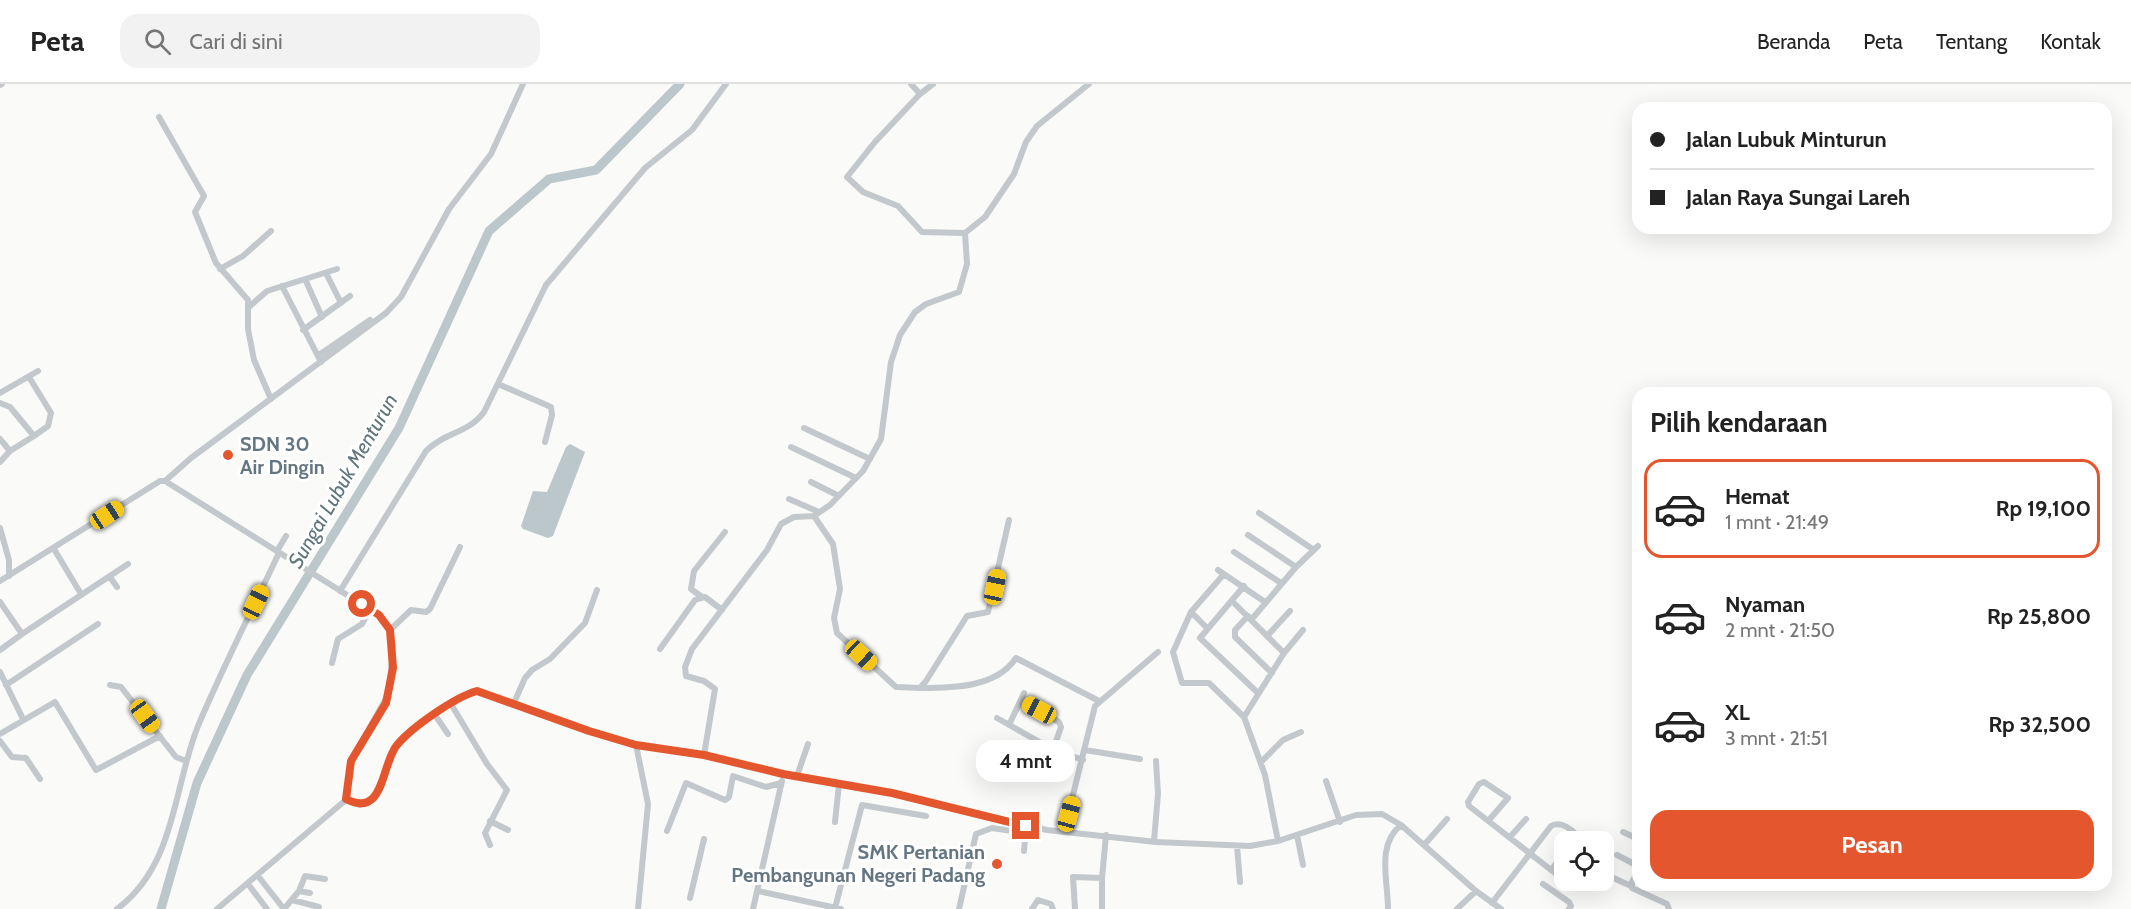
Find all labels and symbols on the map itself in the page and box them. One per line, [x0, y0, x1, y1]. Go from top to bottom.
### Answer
water label: Sungai Lubuk Menturun [283, 389, 403, 572]
place label: SDN 30 Air Dingin [240, 432, 325, 479]
marker: SDN 30 Air Dingin [221, 448, 235, 462]
car [87, 498, 127, 532]
car [982, 568, 1008, 606]
car [240, 582, 272, 622]
route start [348, 590, 375, 617]
car [842, 636, 880, 674]
car [1019, 694, 1059, 726]
car [127, 696, 163, 736]
callout: 4 mnt [976, 739, 1076, 781]
car [1056, 794, 1082, 834]
route end [1012, 812, 1039, 839]
place label: SMK Pertanian Pembangunan Negeri Padang [731, 840, 985, 887]
marker: SMK Pertanian Pembangunan Negeri Padang [990, 857, 1004, 871]

